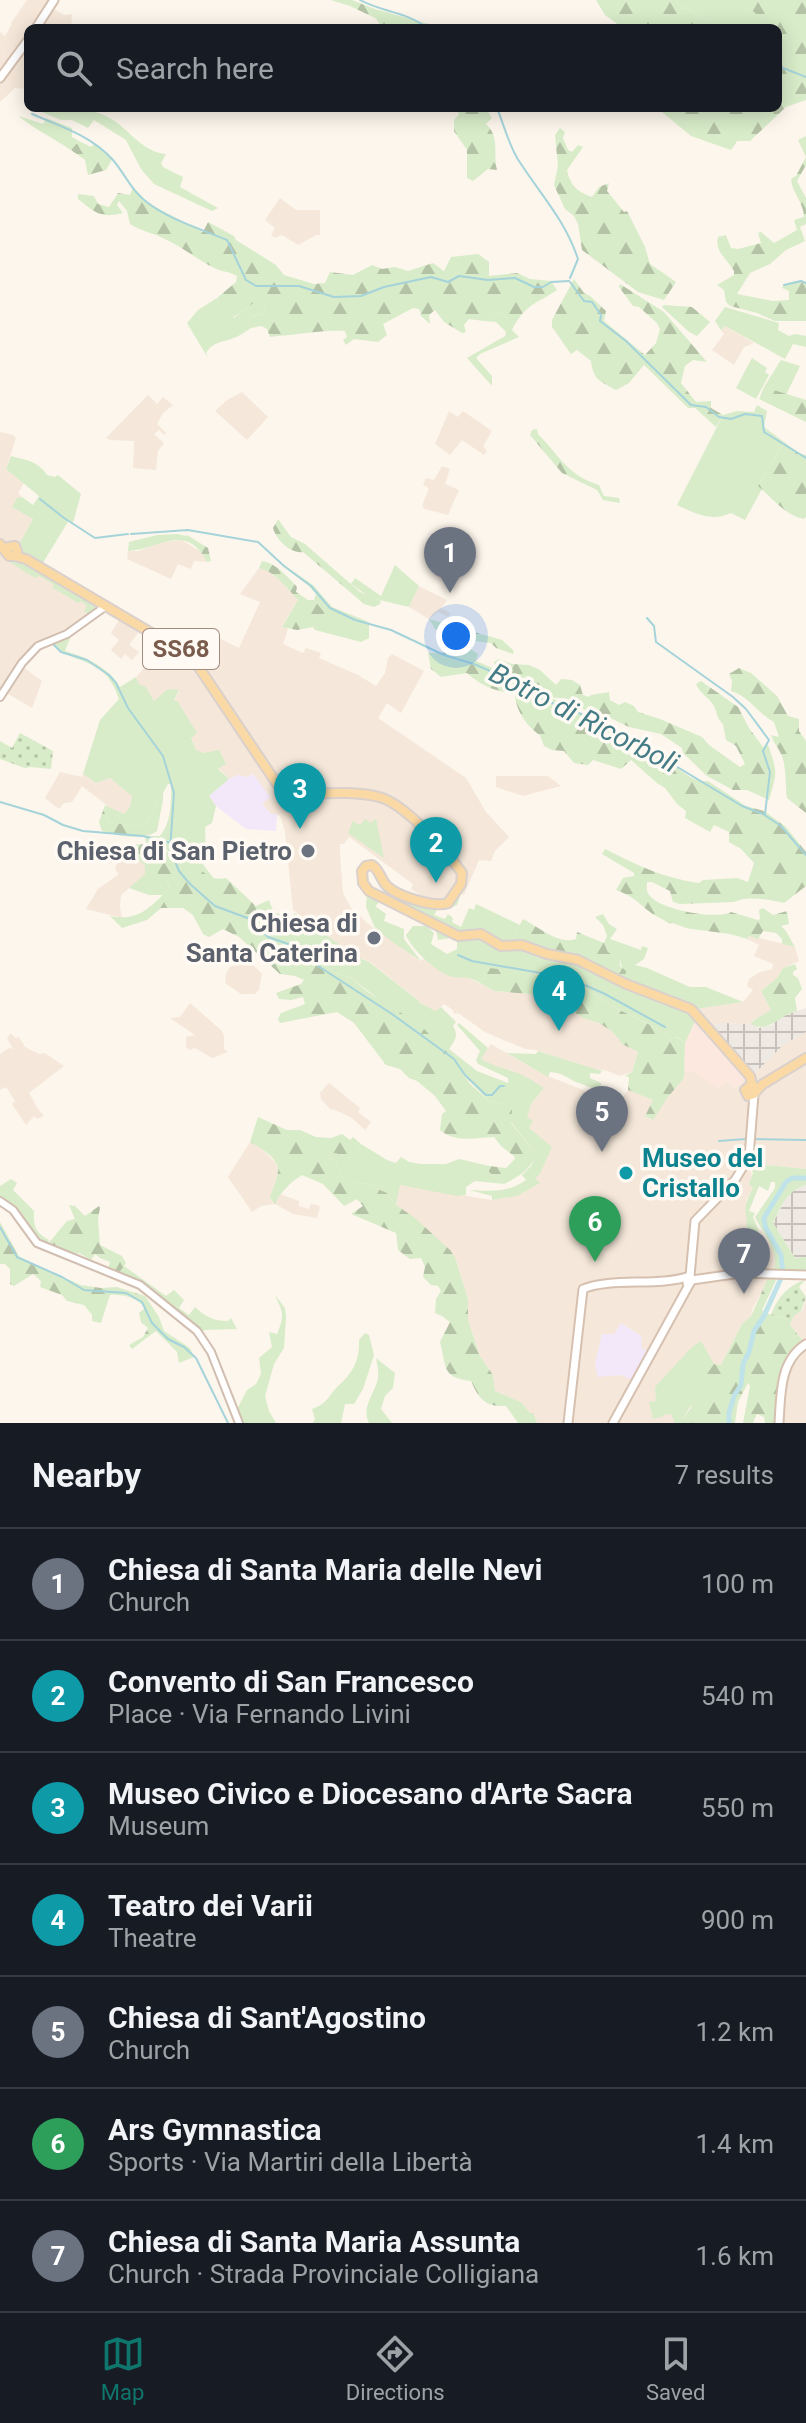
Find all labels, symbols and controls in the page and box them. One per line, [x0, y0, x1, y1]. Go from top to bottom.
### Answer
search box [24, 24, 782, 112]
icon: search [52, 46, 96, 90]
text: Search here [116, 51, 274, 86]
pin: 1 [424, 527, 476, 593]
your location [436, 616, 476, 656]
road number: SS68 [143, 629, 219, 669]
water label: Botro di Ricorboli [484, 656, 684, 780]
pin: 3 [274, 763, 326, 829]
pin: 2 [410, 817, 462, 883]
place label: Chiesa di San Pietro [57, 836, 292, 866]
marker: Chiesa di San Pietro [299, 842, 317, 860]
place label: Chiesa di Santa Caterina [186, 908, 358, 968]
marker: Chiesa di Santa Caterina [365, 929, 383, 947]
pin: 4 [533, 965, 585, 1031]
pin: 5 [576, 1086, 628, 1152]
place label: Museo del Cristallo [642, 1143, 763, 1203]
marker: Museo del Cristallo [617, 1164, 635, 1182]
pin: 6 [569, 1196, 621, 1262]
pin: 7 [718, 1228, 770, 1294]
text: Nearby [32, 1455, 141, 1495]
text: 7 results [675, 1460, 774, 1490]
text: Chiesa di Santa Maria delle Nevi [108, 1552, 542, 1587]
text: 1 [51, 1569, 65, 1599]
text: 100 m [701, 1569, 774, 1599]
text: Church [108, 1587, 190, 1617]
text: Convento di San Francesco [108, 1664, 474, 1699]
text: 2 [51, 1681, 65, 1711]
text: 540 m [701, 1681, 774, 1711]
text: Place · Via Fernando Livini [108, 1699, 411, 1729]
text: Museo Civico e Diocesano d'Arte Sacra [108, 1776, 633, 1811]
text: 3 [51, 1793, 65, 1823]
text: 550 m [701, 1793, 774, 1823]
text: Museum [108, 1811, 209, 1841]
text: Teatro dei Varii [108, 1888, 313, 1923]
text: 4 [51, 1905, 65, 1935]
text: 900 m [701, 1905, 774, 1935]
text: Theatre [108, 1923, 197, 1953]
text: Chiesa di Sant'Agostino [108, 2000, 426, 2035]
text: 5 [51, 2017, 65, 2047]
text: 1.2 km [695, 2017, 774, 2047]
text: Church [108, 2035, 190, 2065]
text: Ars Gymnastica [108, 2112, 322, 2147]
text: 6 [51, 2129, 65, 2159]
text: 1.4 km [695, 2129, 774, 2159]
text: Sports · Via Martiri della Libertà [108, 2147, 473, 2177]
text: Chiesa di Santa Maria Assunta [108, 2224, 520, 2259]
text: 7 [51, 2241, 65, 2271]
text: 1.6 km [695, 2241, 774, 2271]
text: Church · Strada Provinciale Colligiana [108, 2259, 539, 2289]
tab: Map [101, 2332, 145, 2405]
tab: Directions [346, 2332, 445, 2405]
tab: Saved [646, 2332, 705, 2405]

